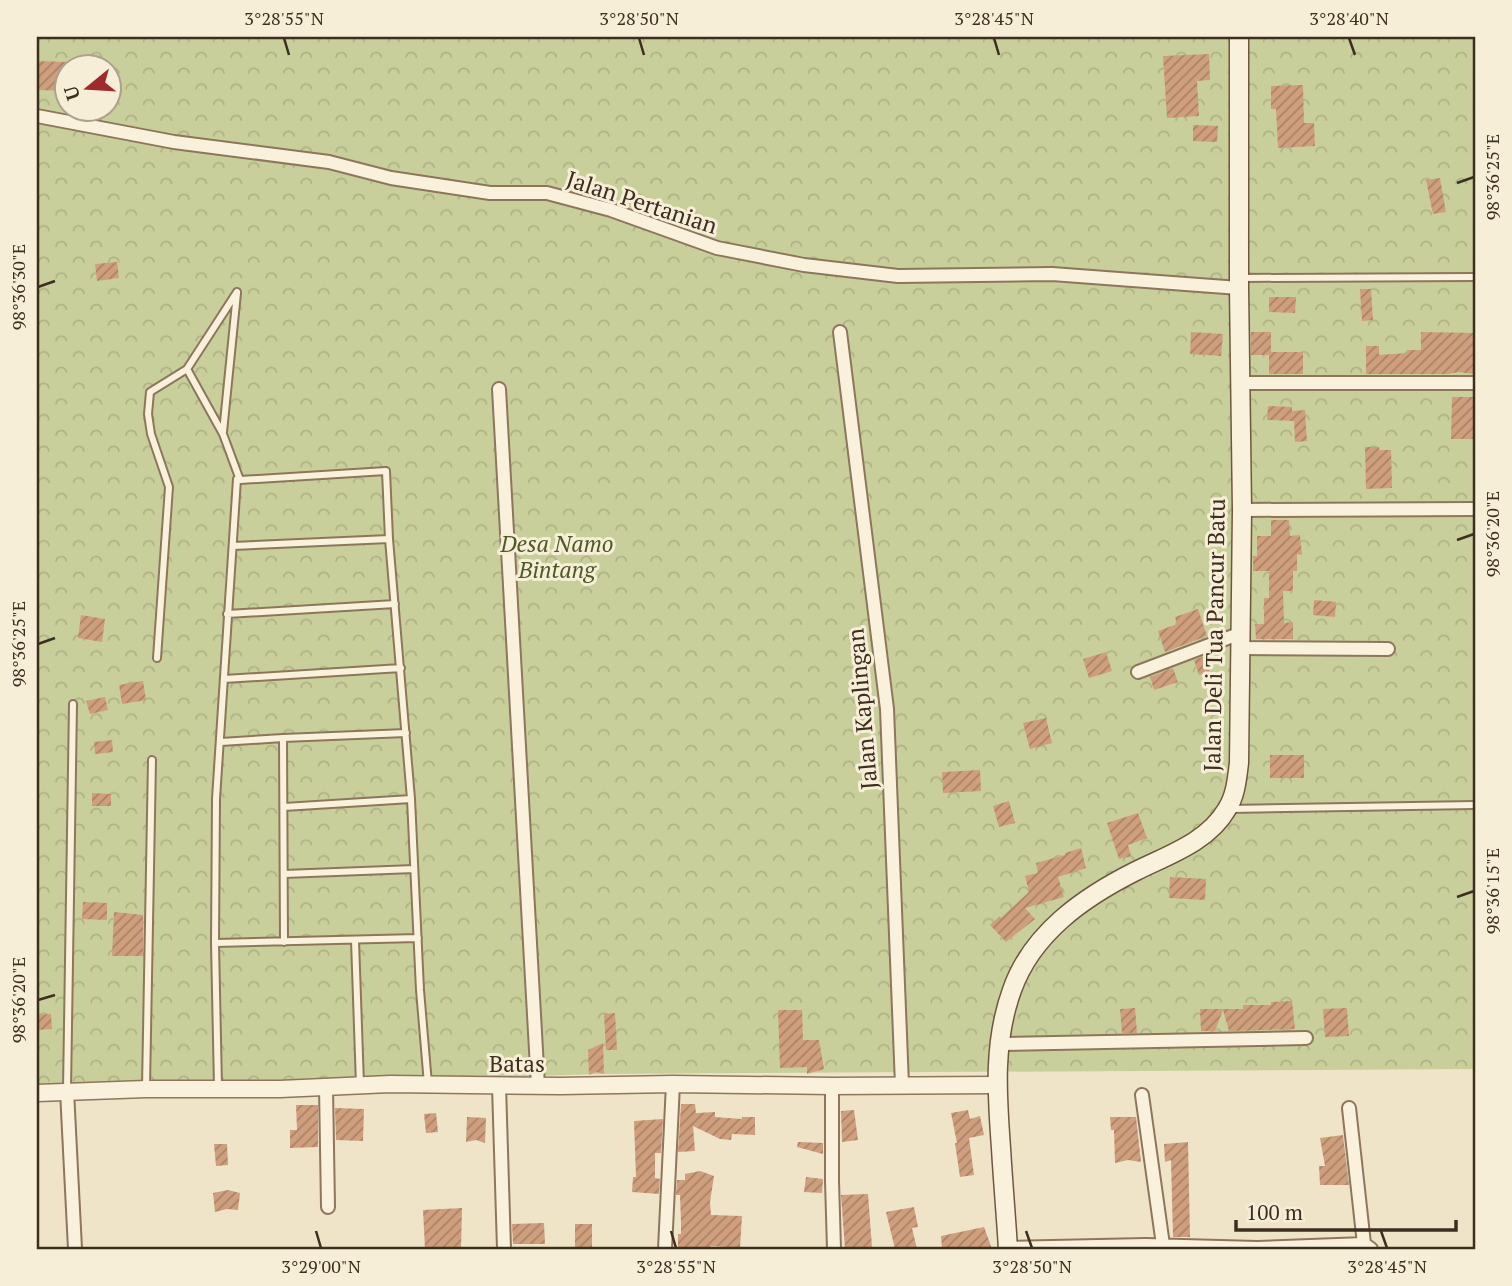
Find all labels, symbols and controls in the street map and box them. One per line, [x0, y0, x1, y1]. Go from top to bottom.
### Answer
text: 3°28'55"N [244, 6, 324, 30]
text: 3°28'50"N [599, 6, 679, 30]
text: 3°28'45"N [954, 6, 1034, 30]
text: 3°28'40"N [1309, 6, 1389, 30]
north arrow [52, 52, 122, 122]
text: U [57, 83, 85, 104]
text: 98°36'25"E [1480, 134, 1504, 220]
street label: Jalan Pertanian [563, 163, 722, 241]
text: 98°36'30"E [6, 244, 30, 330]
text: 98°36'20"E [1480, 491, 1504, 577]
street label: Jalan Deli Tua Pancur Batu [1196, 498, 1232, 772]
park label: Desa Namo Bintang [499, 528, 614, 585]
text: 98°36'25"E [6, 601, 30, 687]
street label: Jalan Kaplingan [839, 627, 884, 791]
text: 98°36'15"E [1480, 848, 1504, 934]
text: 98°36'20"E [6, 957, 30, 1043]
street label: Batas [489, 1048, 545, 1079]
scale bar [1236, 1188, 1456, 1232]
text: 100 m [1246, 1198, 1303, 1226]
text: 3°29'00"N [281, 1254, 361, 1278]
text: 3°28'55"N [636, 1254, 716, 1278]
text: 3°28'50"N [992, 1254, 1072, 1278]
text: 3°28'45"N [1347, 1254, 1427, 1278]

